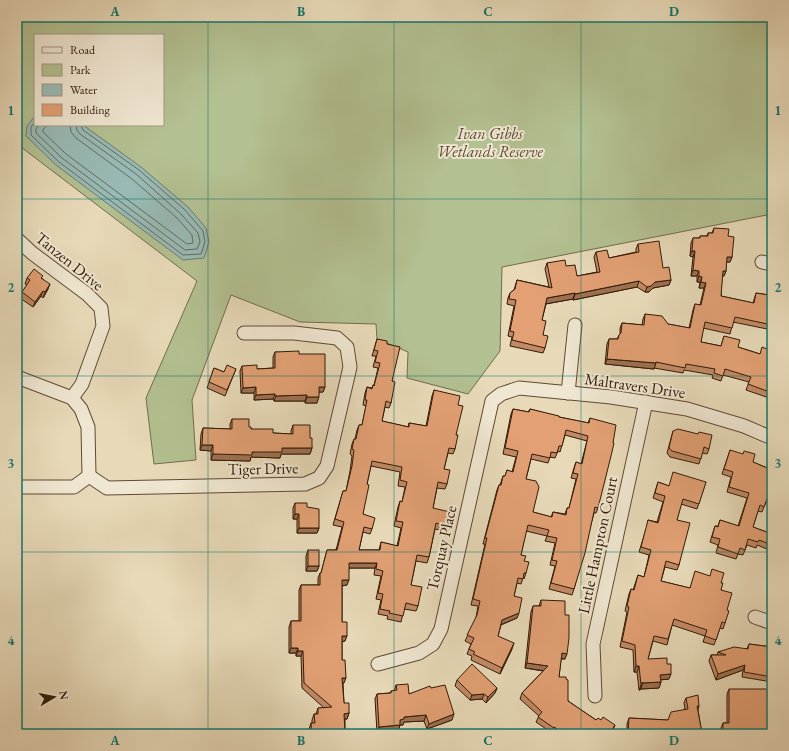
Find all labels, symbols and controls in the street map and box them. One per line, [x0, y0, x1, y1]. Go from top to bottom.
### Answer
text: A [109, 3, 120, 20]
text: B [297, 3, 305, 20]
text: C [483, 3, 493, 20]
text: D [669, 3, 679, 20]
legend [34, 34, 164, 126]
text: Road [70, 42, 96, 58]
text: Park [70, 62, 91, 78]
text: Water [70, 82, 97, 98]
text: 1 [8, 102, 15, 119]
text: Building [70, 102, 111, 118]
text: 1 [775, 102, 782, 119]
park label: Ivan Gibbs Wetlands Reserve [437, 123, 544, 162]
street label: Tanzen Drive [31, 227, 108, 295]
text: 2 [8, 279, 15, 296]
text: 2 [775, 279, 782, 296]
street label: Maltravers Drive [583, 368, 687, 403]
text: 3 [8, 455, 15, 472]
text: 3 [775, 455, 782, 472]
street label: Tiger Drive [228, 457, 298, 480]
street label: Little Hampton Court [573, 475, 622, 615]
street label: Torquay Place [421, 503, 462, 593]
text: 4 [8, 632, 15, 649]
text: 4 [775, 632, 782, 649]
north arrow [34, 677, 74, 717]
text: N [56, 690, 72, 701]
text: A [109, 732, 120, 749]
text: B [297, 732, 305, 749]
text: C [483, 732, 493, 749]
text: D [669, 732, 679, 749]

